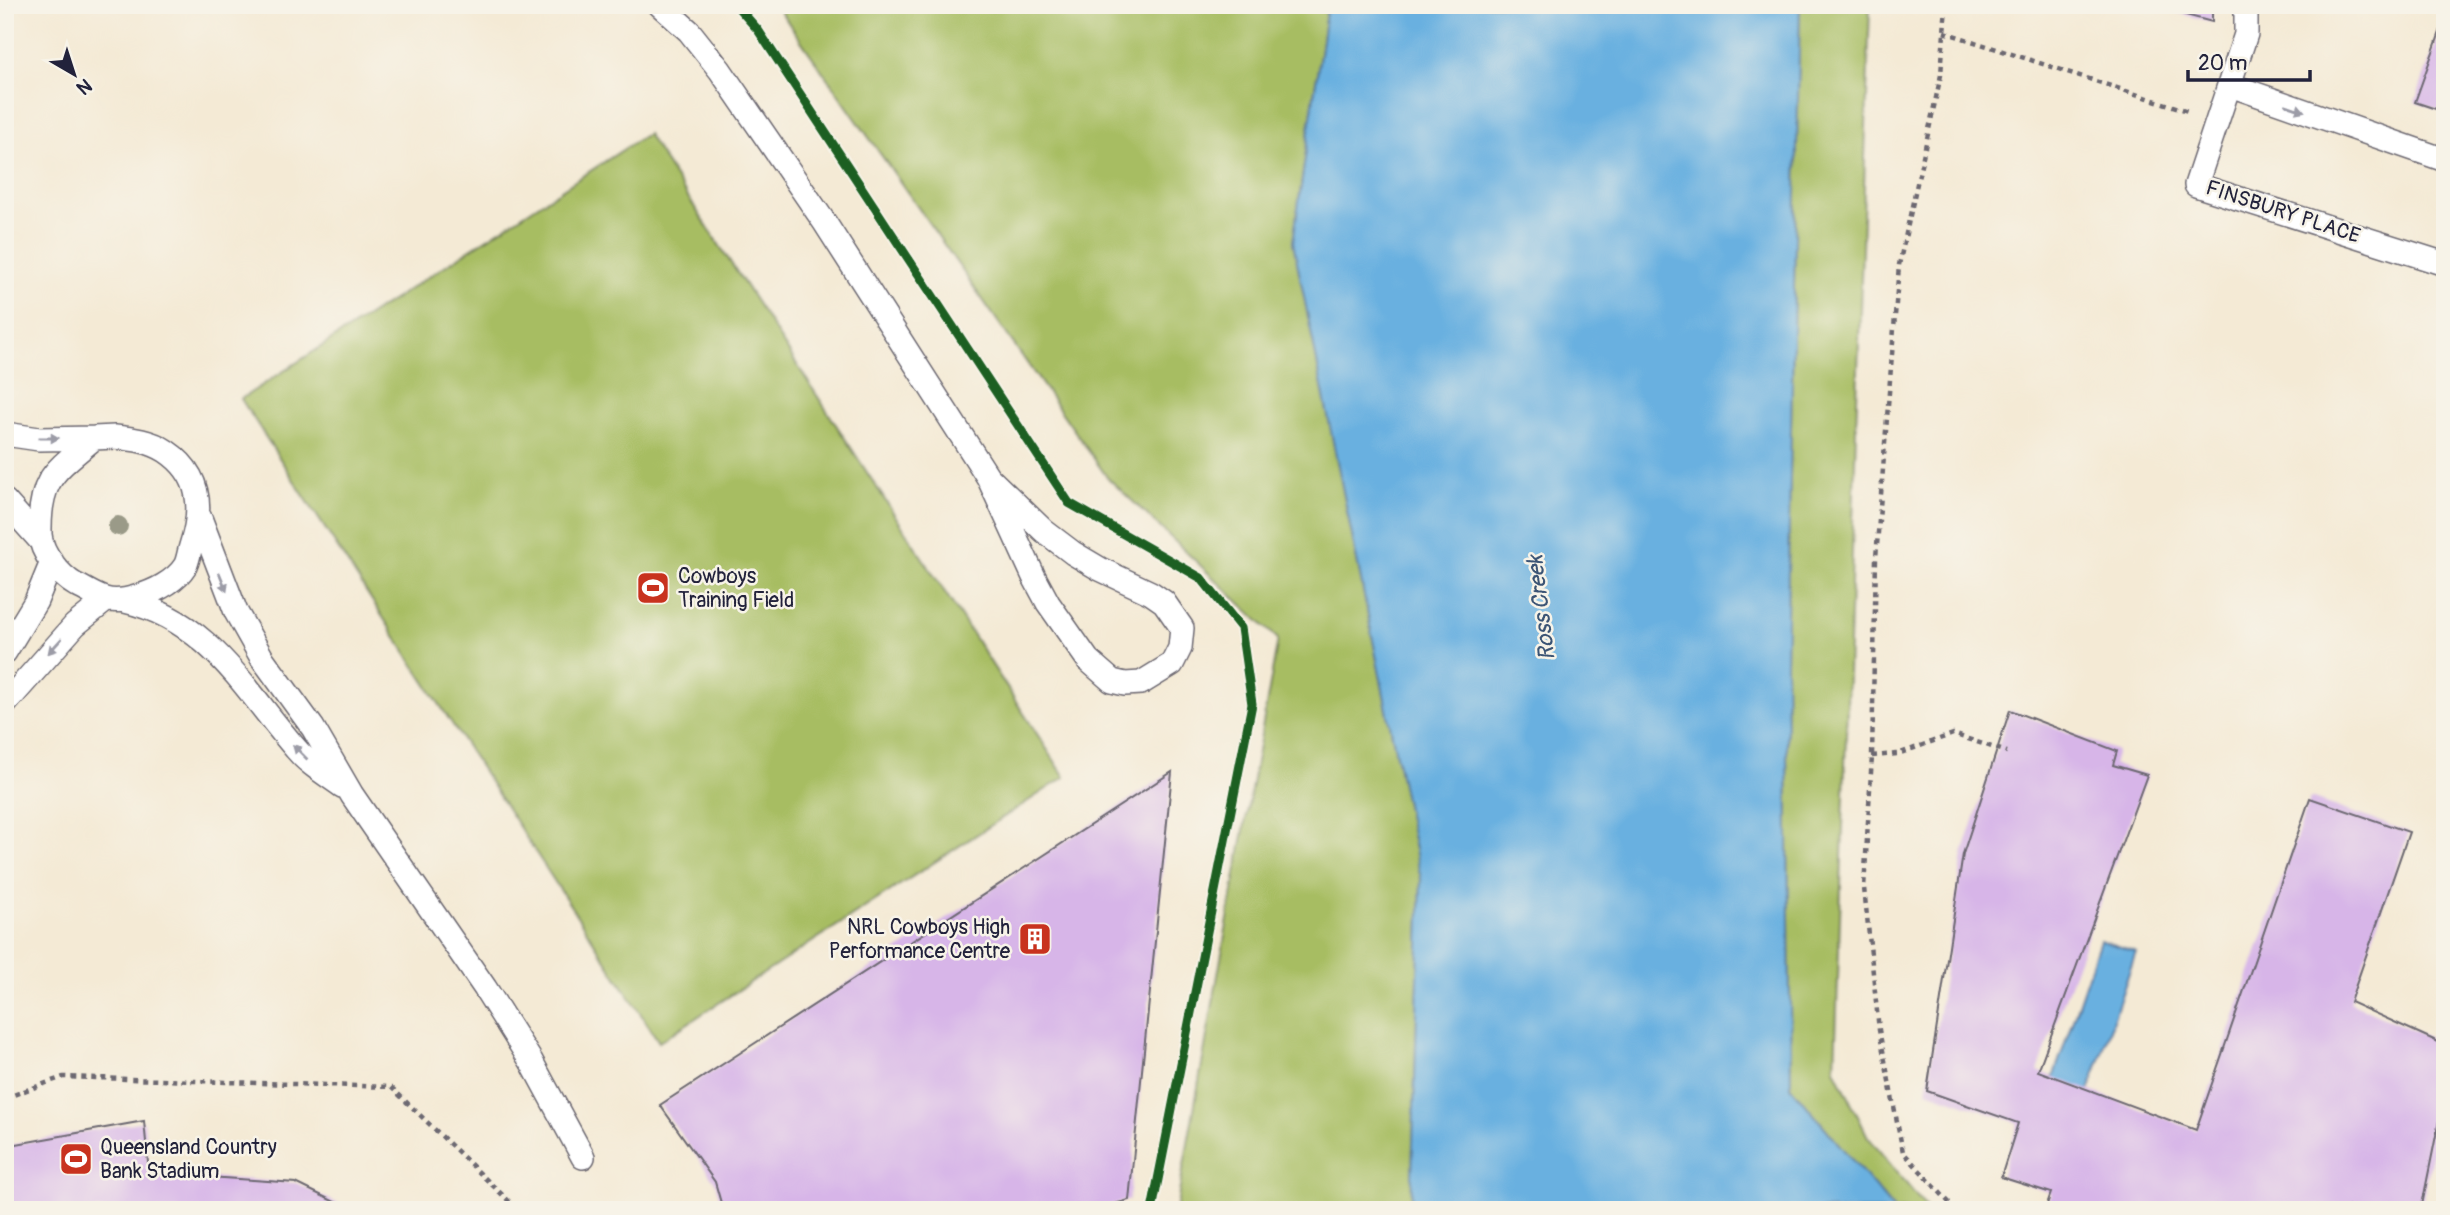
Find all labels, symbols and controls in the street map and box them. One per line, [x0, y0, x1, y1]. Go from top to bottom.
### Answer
north arrow [38, 38, 108, 108]
scale bar [2188, 38, 2310, 82]
text: 20 m [2198, 50, 2247, 77]
text: N [71, 73, 97, 100]
one-way arrow [2284, 103, 2305, 114]
street label: FINSBURY PLACE [2202, 174, 2364, 250]
one-way arrow [39, 432, 61, 444]
water label: Ross Creek [1520, 552, 1562, 662]
place label: Cowboys Training Field [678, 563, 794, 614]
sports icon: Cowboys Training Field [634, 569, 672, 607]
one-way arrow [218, 571, 229, 592]
one-way arrow [48, 637, 64, 654]
one-way arrow [291, 743, 308, 760]
place label: NRL Cowboys High Performance Centre [829, 914, 1011, 965]
building icon: NRL Cowboys High Performance Centre [1016, 920, 1054, 958]
place label: Queensland Country Bank Stadium [100, 1134, 277, 1185]
sports icon: Queensland Country Bank Stadium [57, 1140, 95, 1178]

